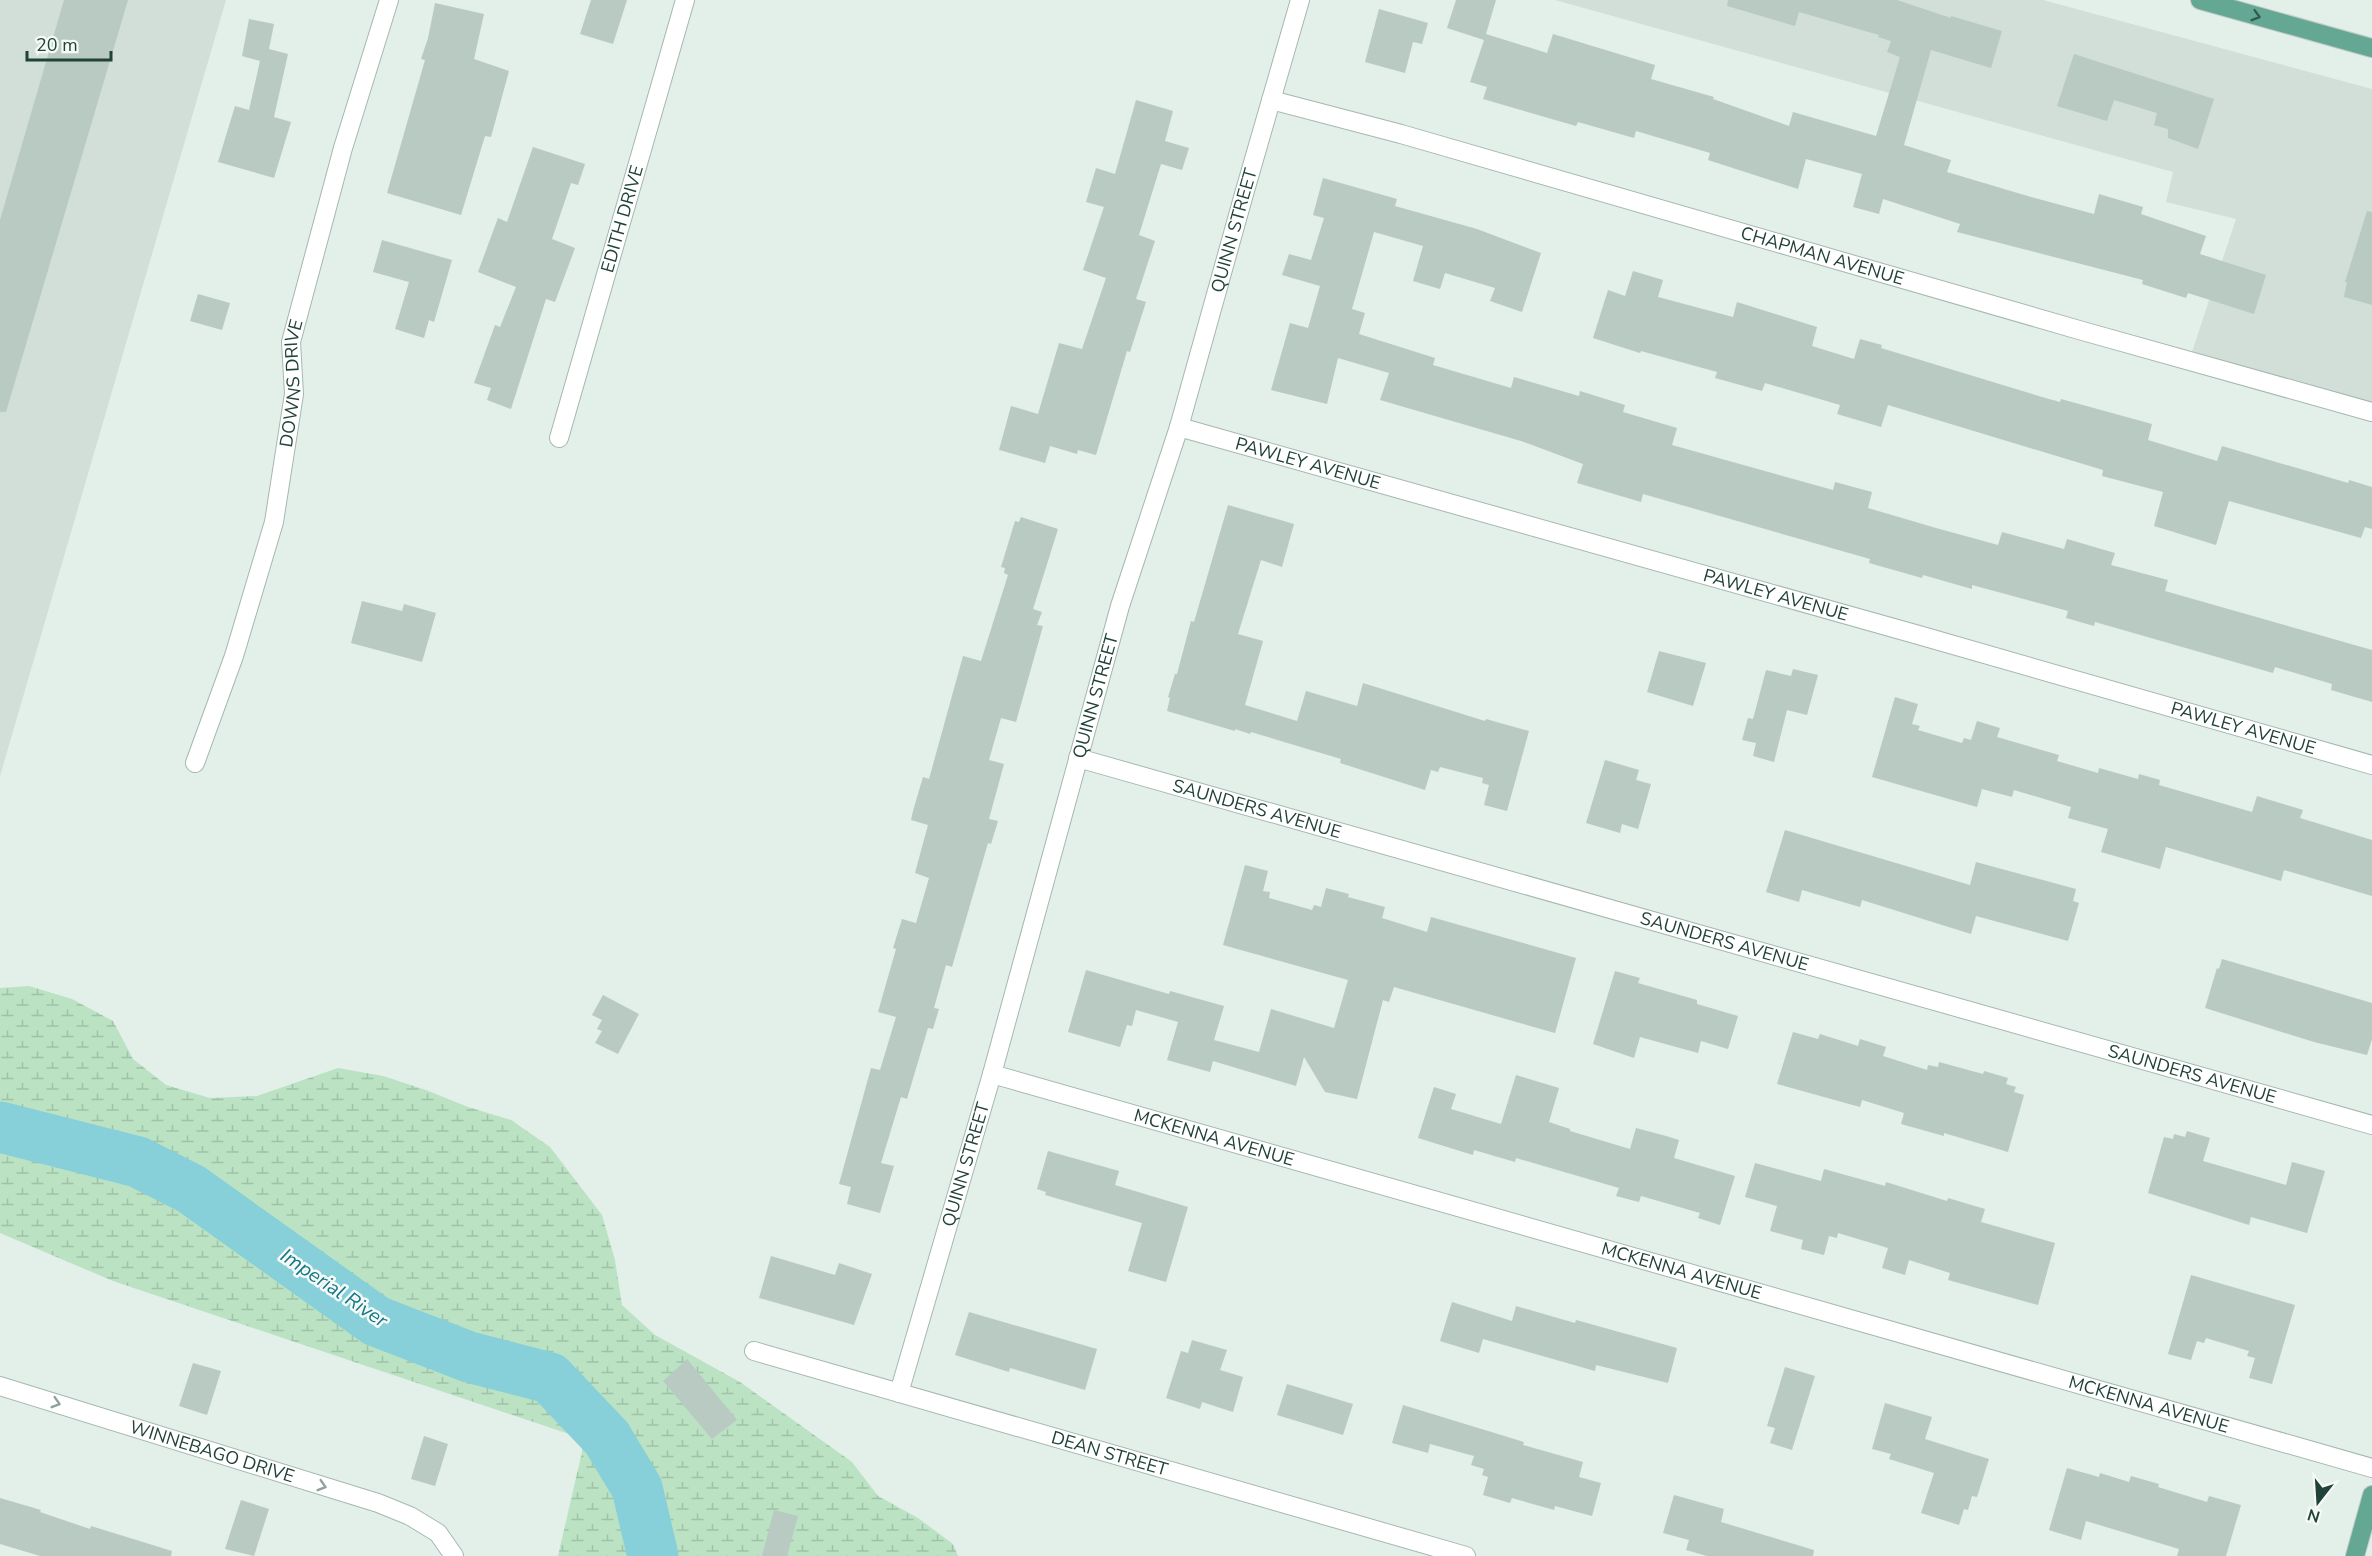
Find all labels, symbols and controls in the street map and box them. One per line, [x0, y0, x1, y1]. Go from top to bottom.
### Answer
one-way arrow [2251, 8, 2261, 21]
scale bar [27, 24, 111, 62]
text: 20 m [36, 33, 78, 57]
street label: EDITH DRIVE [595, 162, 649, 275]
street label: QUINN STREET [1205, 165, 1263, 295]
street label: CHAPMAN AVENUE [1738, 221, 1907, 291]
street label: DOWNS DRIVE [274, 317, 309, 449]
street label: PAWLEY AVENUE [1233, 431, 1383, 495]
street label: PAWLEY AVENUE [1701, 563, 1851, 627]
street label: QUINN STREET [1067, 631, 1124, 761]
street label: PAWLEY AVENUE [2168, 696, 2318, 760]
street label: SAUNDERS AVENUE [1170, 773, 1344, 844]
street label: SAUNDERS AVENUE [1637, 906, 1812, 977]
street label: SAUNDERS AVENUE [2105, 1039, 2279, 1109]
street label: QUINN STREET [936, 1099, 995, 1229]
street label: MCKENNA AVENUE [1131, 1103, 1297, 1172]
street label: MCKENNA AVENUE [1599, 1237, 1764, 1305]
water label: Imperial River [275, 1242, 394, 1334]
street label: MCKENNA AVENUE [2066, 1370, 2232, 1439]
one-way arrow [50, 1396, 61, 1408]
street label: WINNEBAGO DRIVE [127, 1415, 297, 1488]
street label: DEAN STREET [1049, 1425, 1171, 1482]
north arrow [2288, 1472, 2348, 1532]
one-way arrow [316, 1479, 327, 1491]
text: N [2305, 1503, 2323, 1528]

